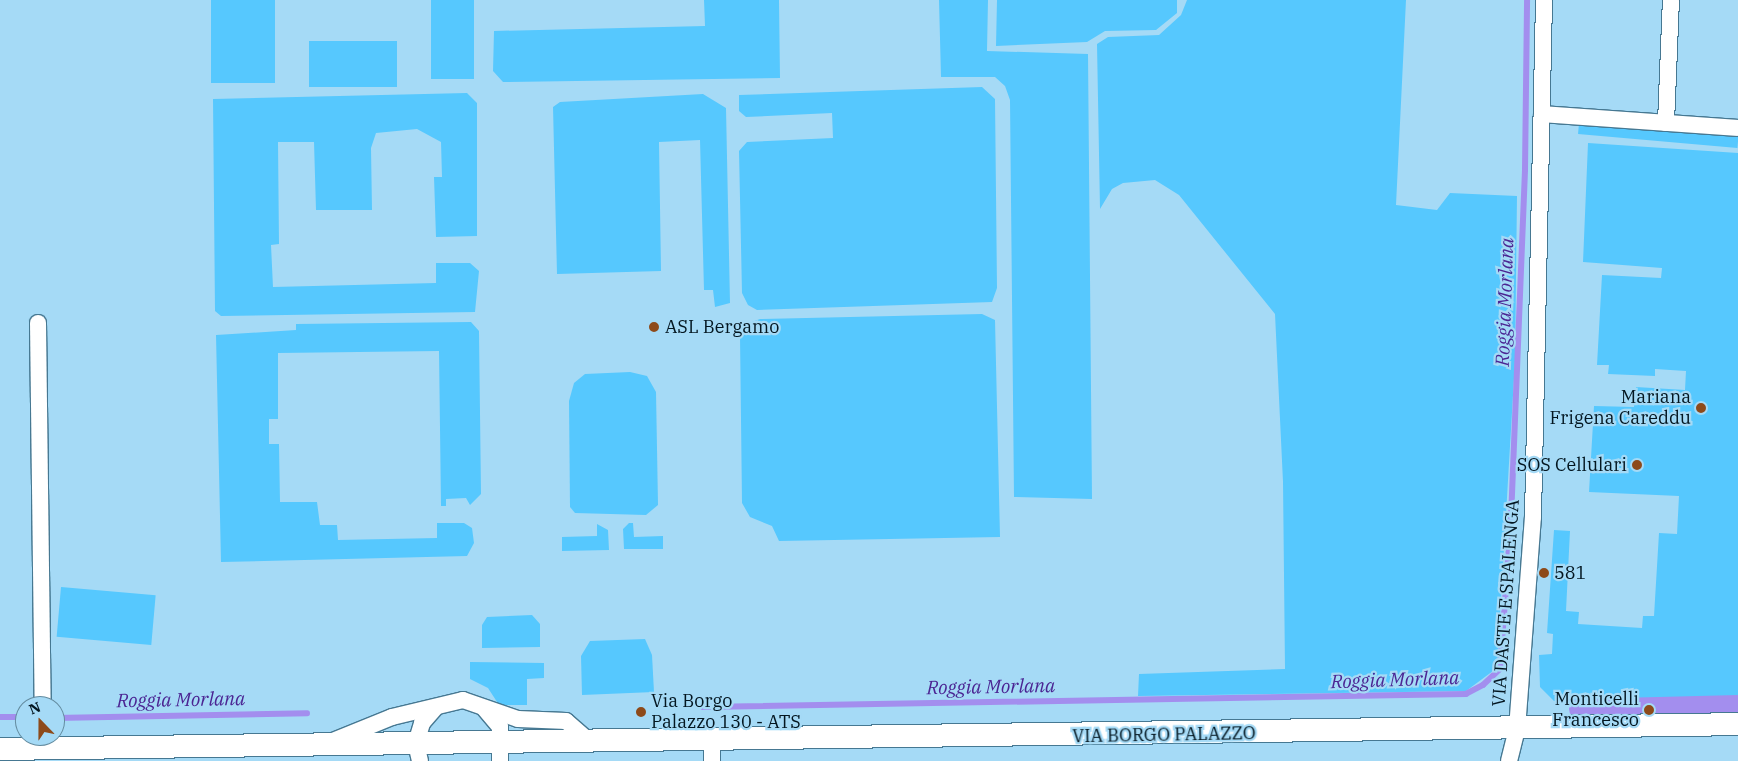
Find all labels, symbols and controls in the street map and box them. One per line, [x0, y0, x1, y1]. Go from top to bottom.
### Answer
water label: Roggia Morlana [1491, 237, 1519, 367]
place label: ASL Bergamo [665, 316, 779, 338]
marker: ASL Bergamo [647, 320, 661, 334]
place label: Mariana Frigena Careddu [1550, 387, 1691, 429]
marker: Mariana Frigena Careddu [1695, 402, 1707, 414]
place label: SOS Cellulari [1517, 454, 1627, 476]
marker: SOS Cellulari [1631, 459, 1643, 471]
street label: VIA DASTE E SPALENGA [1488, 499, 1524, 707]
place label: 581 [1554, 562, 1586, 584]
marker: 581 [1538, 567, 1550, 579]
water label: Roggia Morlana [1330, 666, 1460, 694]
water label: Roggia Morlana [926, 674, 1056, 700]
water label: Roggia Morlana [116, 687, 246, 713]
place label: Monticelli Francesco [1552, 689, 1639, 732]
place label: Via Borgo Palazzo 130 - ATS [651, 691, 801, 734]
north arrow [15, 696, 65, 746]
text: N [26, 698, 43, 718]
marker: Monticelli Francesco [1643, 704, 1655, 716]
marker: Via Borgo Palazzo 130 - ATS [635, 706, 647, 718]
street label: VIA BORGO PALAZZO [1072, 723, 1256, 747]

